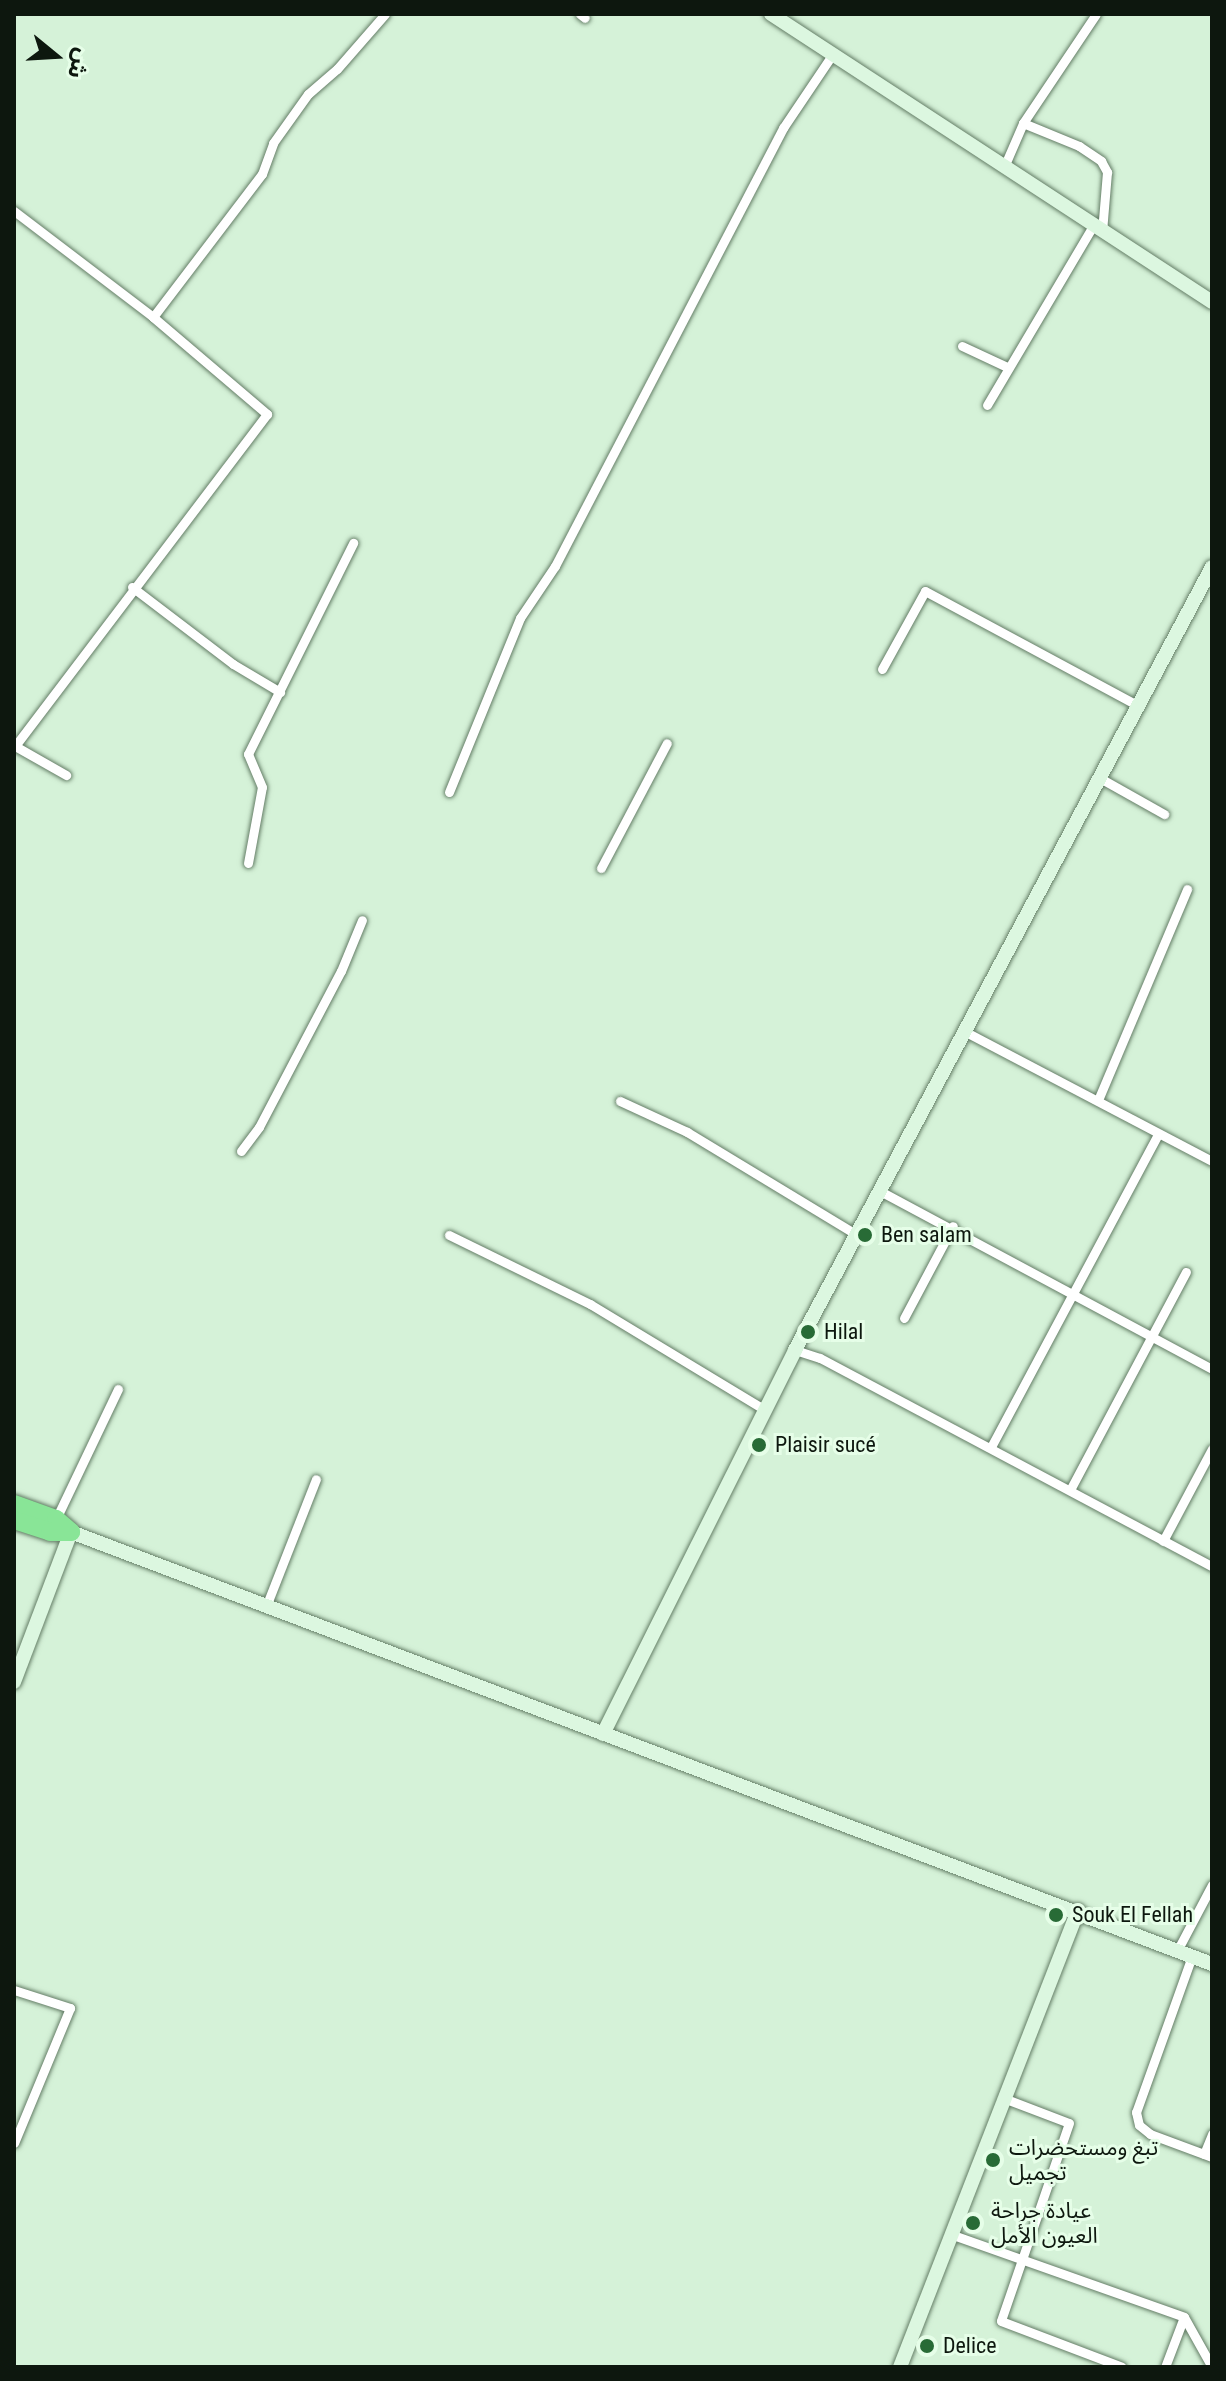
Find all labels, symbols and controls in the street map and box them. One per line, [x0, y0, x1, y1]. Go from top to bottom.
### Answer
north arrow [16, 16, 96, 96]
text: ش [63, 45, 96, 82]
place label: Ben salam [881, 1222, 972, 1248]
marker: Ben salam [856, 1226, 874, 1244]
place label: Hilal [824, 1319, 863, 1345]
marker: Hilal [799, 1323, 817, 1341]
place label: Plaisir sucé [775, 1432, 876, 1458]
marker: Plaisir sucé [750, 1436, 768, 1454]
place label: Souk El Fellah [1072, 1902, 1193, 1928]
marker: Souk El Fellah [1047, 1906, 1065, 1924]
place label: تبغ ومستحضرات تجميل [1009, 2134, 1158, 2186]
marker: تبغ ومستحضرات تجميل [984, 2151, 1002, 2169]
place label: عيادة جراحة العيون الأمل [991, 2197, 1098, 2248]
marker: عيادة جراحة العيون الأمل [962, 2212, 984, 2234]
place label: Delice [943, 2333, 996, 2359]
marker: Delice [918, 2337, 936, 2355]

